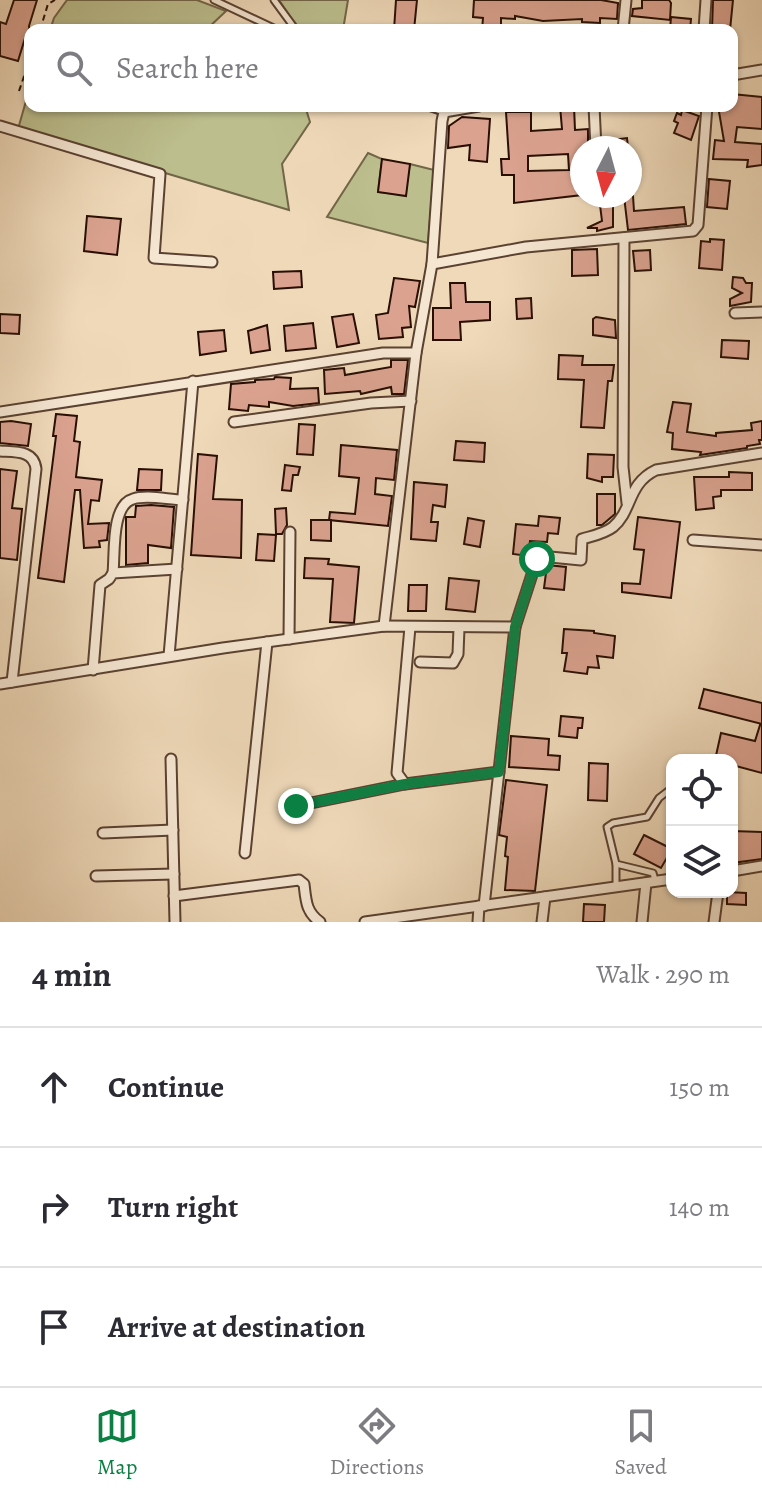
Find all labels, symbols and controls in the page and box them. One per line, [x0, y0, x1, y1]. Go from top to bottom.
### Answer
search box [24, 24, 738, 112]
icon: search [52, 46, 96, 90]
text: Search here [116, 48, 259, 88]
north arrow [570, 136, 642, 208]
route start [519, 541, 555, 577]
map controls [666, 754, 738, 898]
button: locate [666, 754, 738, 826]
route end [278, 788, 314, 824]
button: layers [666, 826, 738, 898]
text: 4 min [32, 951, 111, 998]
text: Walk · 290 m [596, 957, 730, 992]
icon: ahead [32, 1065, 76, 1109]
text: Continue [108, 1067, 224, 1107]
text: 150 m [669, 1070, 730, 1105]
icon: right [32, 1185, 76, 1229]
text: Turn right [108, 1187, 238, 1227]
text: 140 m [669, 1190, 730, 1225]
icon: arrive [32, 1305, 76, 1349]
text: Arrive at destination [108, 1307, 365, 1347]
tab: Map [95, 1404, 139, 1482]
tab: Directions [330, 1404, 424, 1482]
tab: Saved [615, 1404, 667, 1482]

